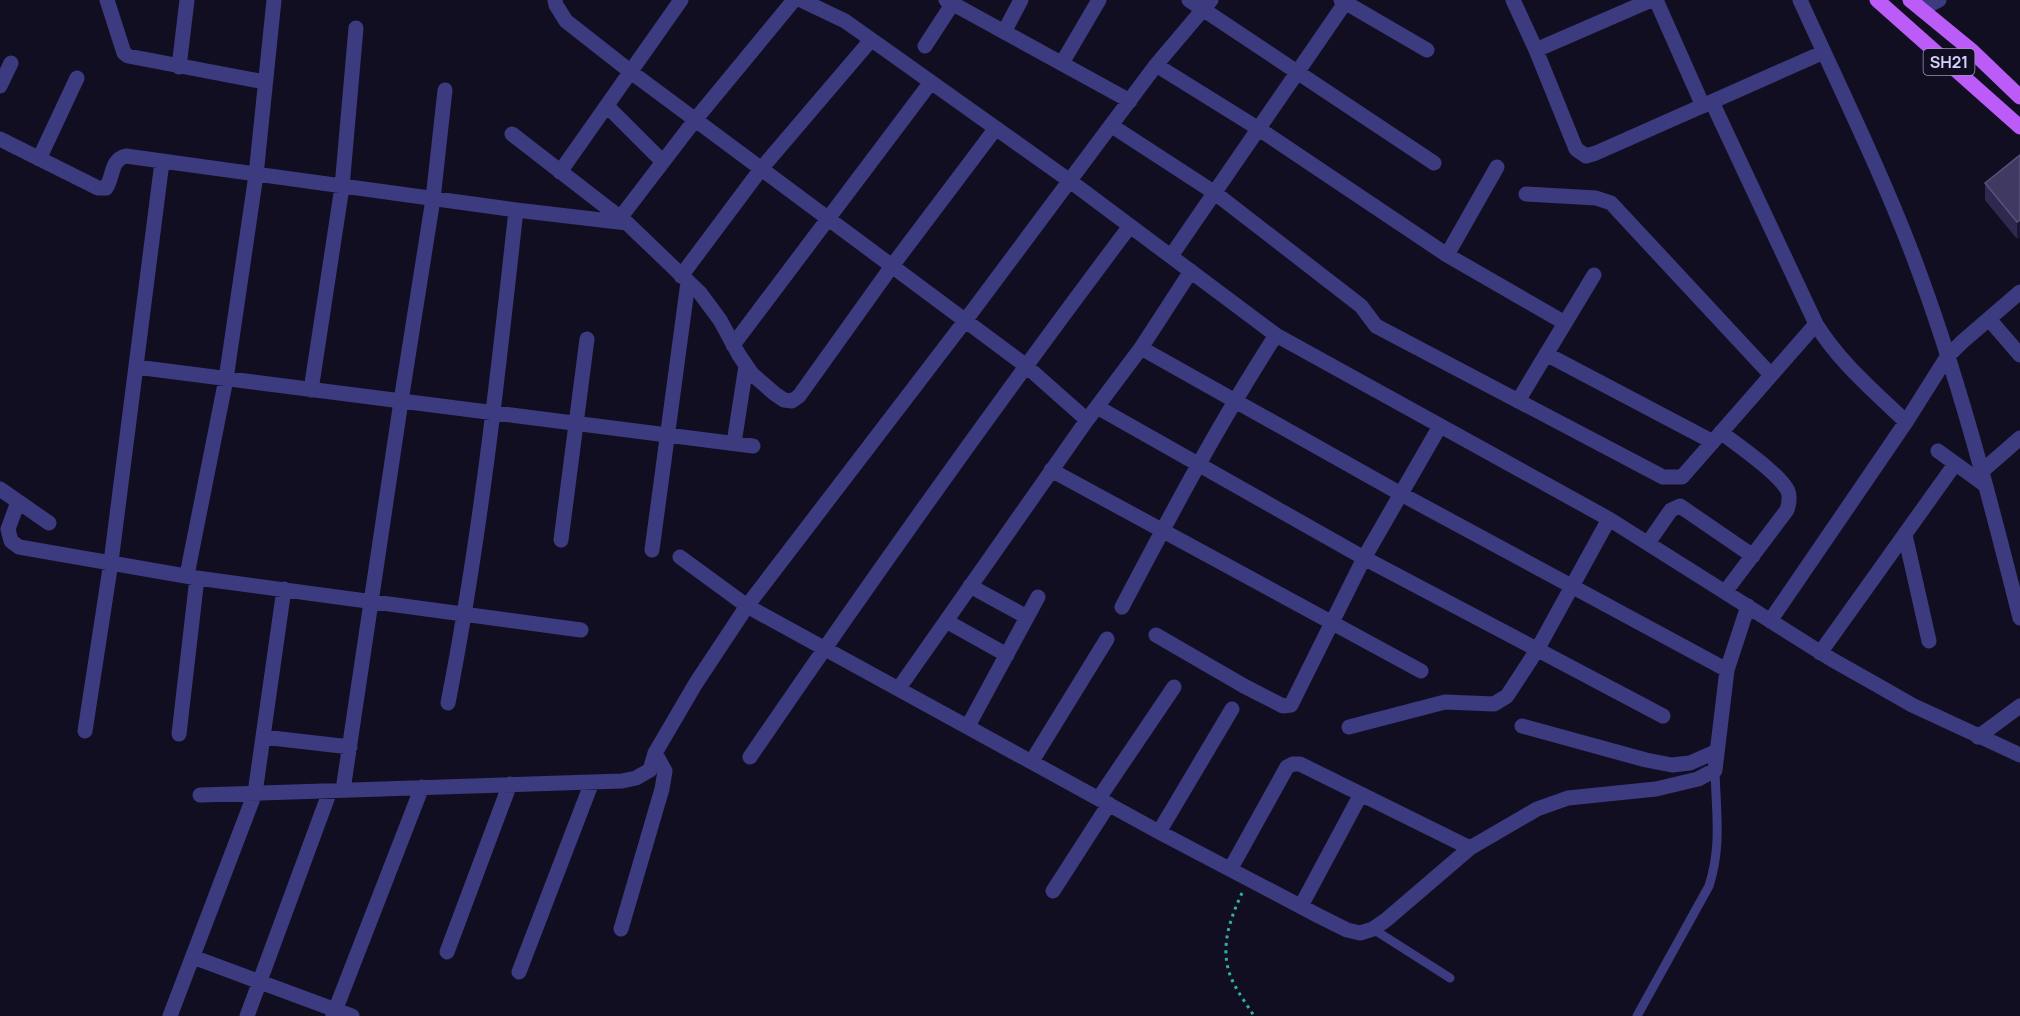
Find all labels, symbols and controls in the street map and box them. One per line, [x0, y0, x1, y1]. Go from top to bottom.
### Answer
road number: SH21 [1924, 49, 1974, 75]

